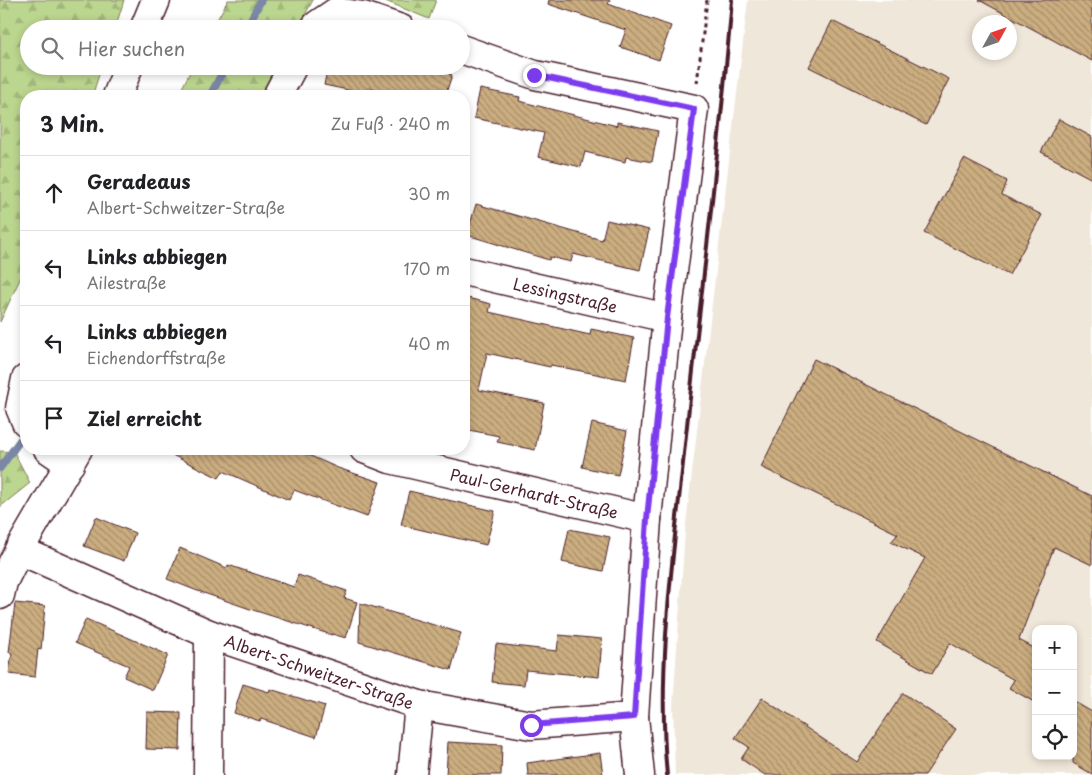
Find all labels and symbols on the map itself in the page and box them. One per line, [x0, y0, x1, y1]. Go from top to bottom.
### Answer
north arrow [972, 15, 1017, 60]
route end [523, 64, 546, 87]
street label: Lessingstraße [511, 271, 620, 318]
street label: Paul-Gerhardt-Straße [448, 461, 621, 524]
street label: Albert-Schweitzer-Straße [221, 628, 417, 714]
route start [520, 714, 543, 737]

